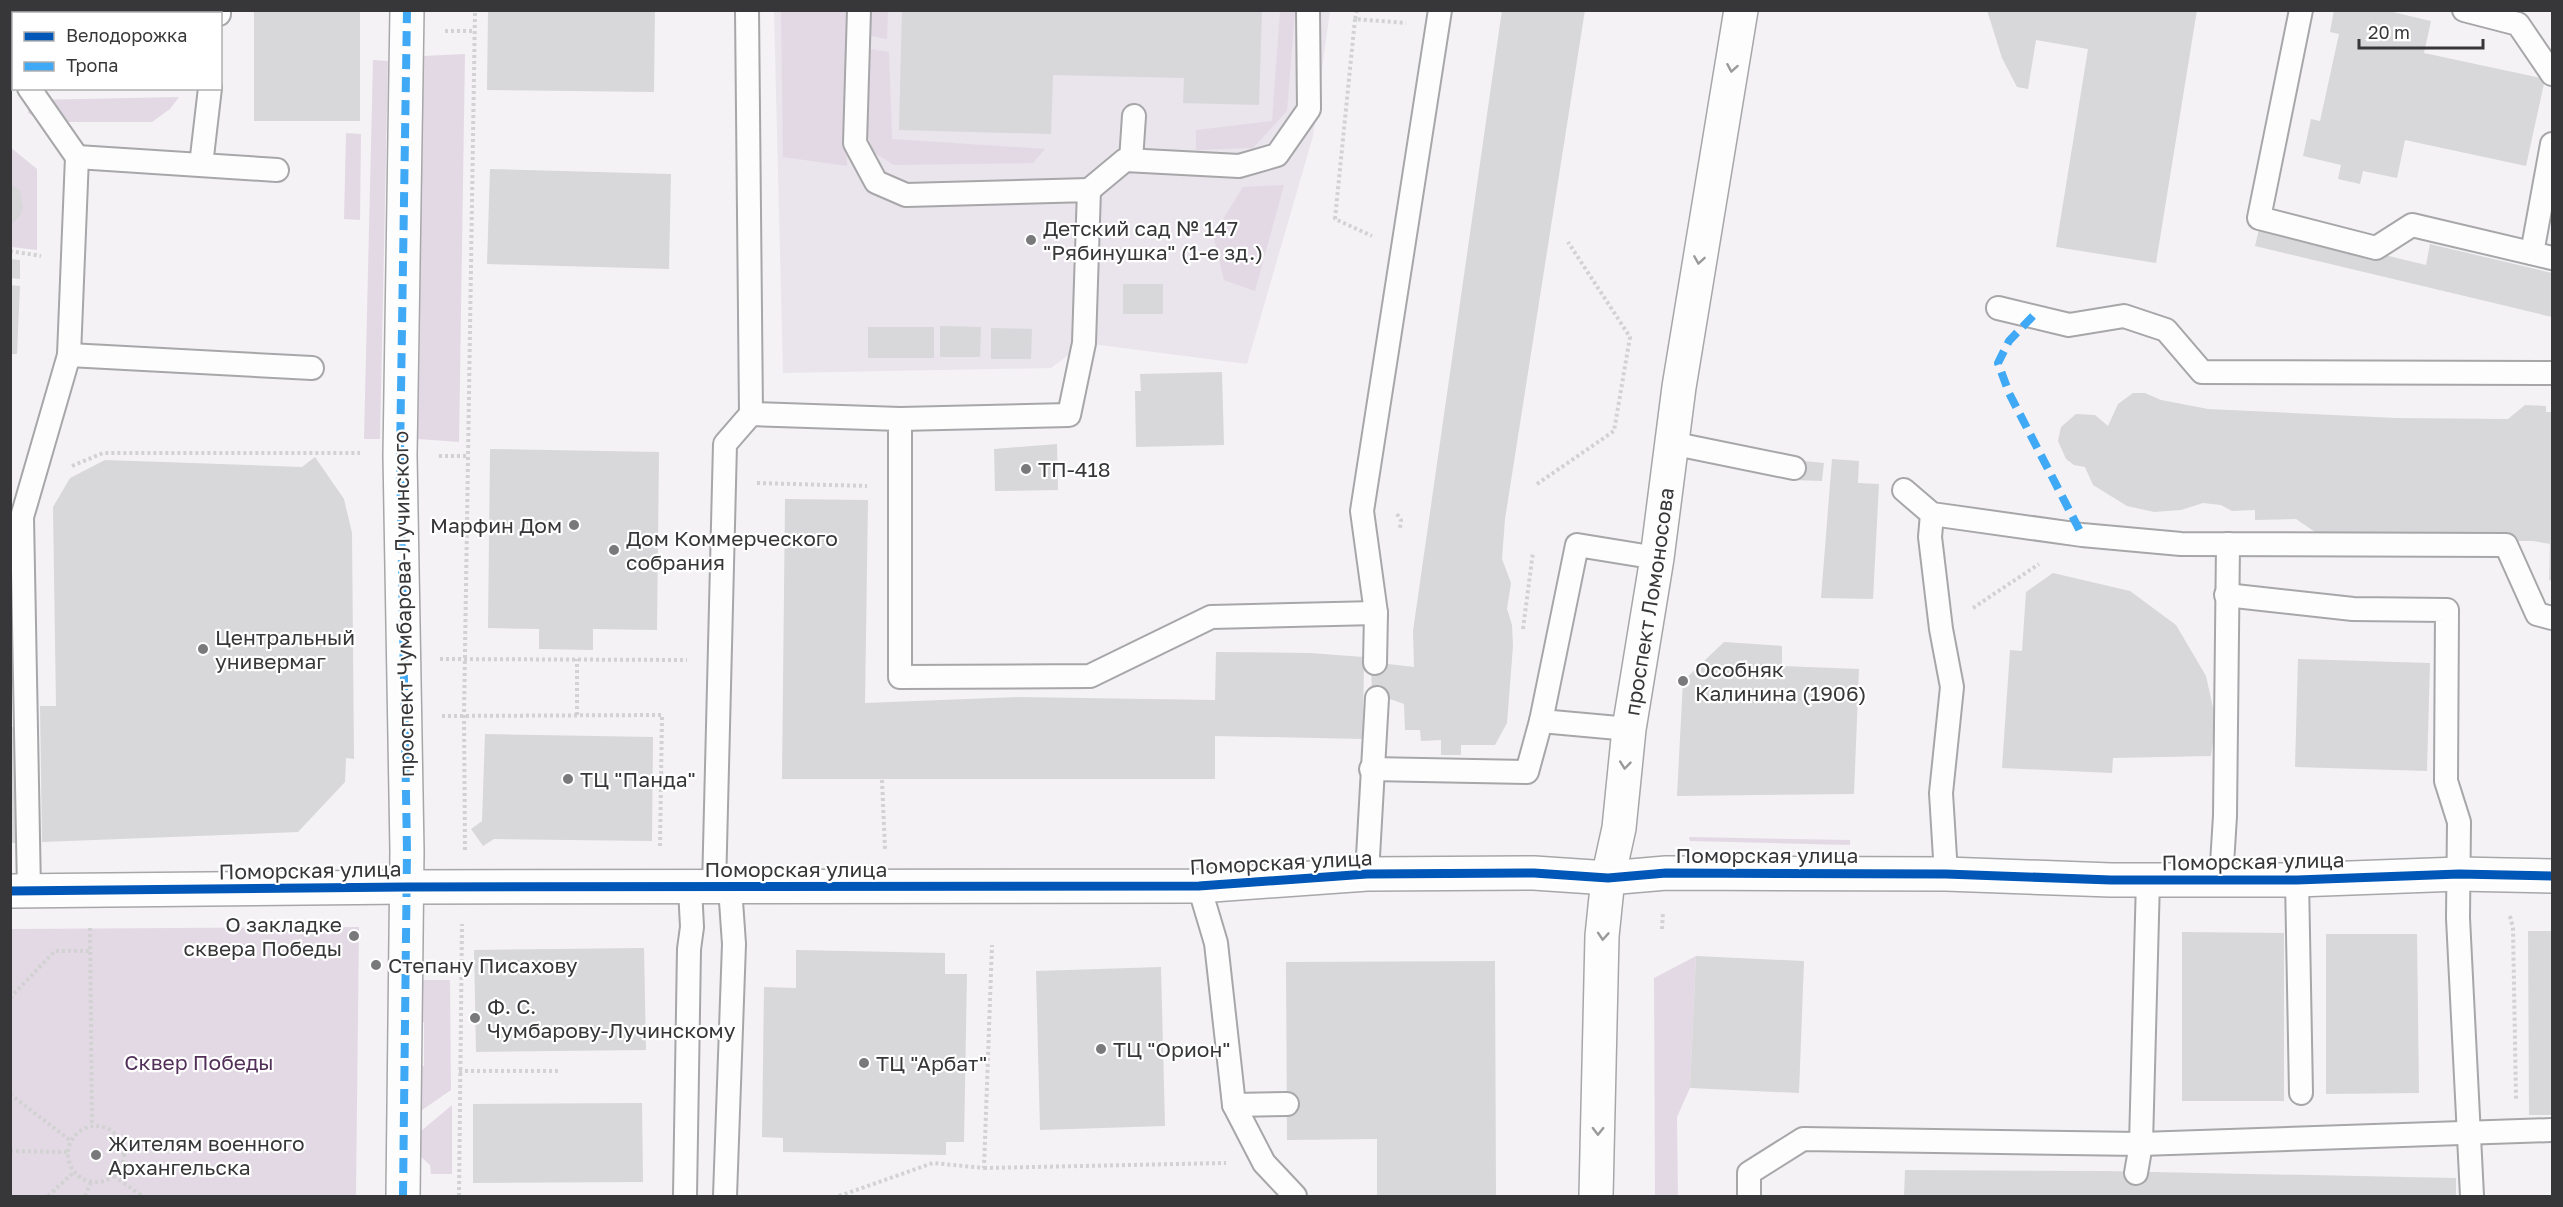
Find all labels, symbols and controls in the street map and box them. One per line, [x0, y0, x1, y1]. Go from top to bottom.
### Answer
legend [12, 12, 222, 90]
scale bar [2359, 12, 2484, 50]
text: 20 m [2368, 21, 2410, 43]
text: Велодорожка [66, 24, 187, 46]
text: Тропа [66, 54, 118, 76]
one-way arrow [1726, 64, 1738, 73]
place label: Детский сад № 147 "Рябинушка" (1-е зд.) [1043, 215, 1263, 265]
marker: Детский сад № 147 "Рябинушка" (1-е зд.) [1024, 233, 1038, 247]
one-way arrow [1693, 255, 1706, 265]
street label: проспект Чумбарова-Лучинского [387, 431, 419, 777]
place label: ТП-418 [1038, 456, 1111, 482]
marker: ТП-418 [1019, 462, 1033, 476]
street label: проспект Ломоносова [1618, 486, 1679, 718]
place label: Марфин Дом [430, 512, 562, 538]
marker: Марфин Дом [567, 518, 581, 532]
place label: Дом Коммерческого собрания [626, 525, 838, 575]
marker: Дом Коммерческого собрания [607, 543, 621, 557]
place label: Центральный универмаг [215, 624, 355, 674]
marker: Центральный универмаг [196, 642, 210, 656]
place label: Особняк Калинина (1906) [1695, 656, 1867, 706]
marker: Особняк Калинина (1906) [1676, 674, 1690, 688]
one-way arrow [1619, 760, 1632, 770]
place label: ТЦ "Панда" [580, 766, 696, 792]
marker: ТЦ "Панда" [561, 772, 575, 786]
street label: Поморская улица [1676, 842, 1858, 868]
street label: Поморская улица [1189, 844, 1373, 880]
street label: Поморская улица [2161, 846, 2345, 876]
street label: Поморская улица [218, 855, 402, 885]
street label: Поморская улица [705, 856, 887, 882]
place label: О закладке сквера Победы [184, 911, 342, 961]
marker: О закладке сквера Победы [347, 929, 361, 943]
one-way arrow [1596, 931, 1609, 940]
place label: Степану Писахову [388, 952, 578, 978]
marker: Степану Писахову [369, 958, 383, 972]
place label: Ф. С. Чумбарову-Лучинскому [487, 993, 736, 1043]
marker: Ф. С. Чумбарову-Лучинскому [468, 1011, 482, 1025]
place label: ТЦ "Орион" [1113, 1036, 1230, 1062]
marker: ТЦ "Орион" [1094, 1042, 1108, 1056]
park label: Сквер Победы [124, 1049, 274, 1075]
place label: ТЦ "Арбат" [876, 1050, 987, 1076]
marker: ТЦ "Арбат" [857, 1056, 871, 1070]
one-way arrow [1592, 1126, 1604, 1135]
place label: Жителям военного Архангельска [108, 1130, 305, 1180]
marker: Жителям военного Архангельска [89, 1148, 103, 1162]

